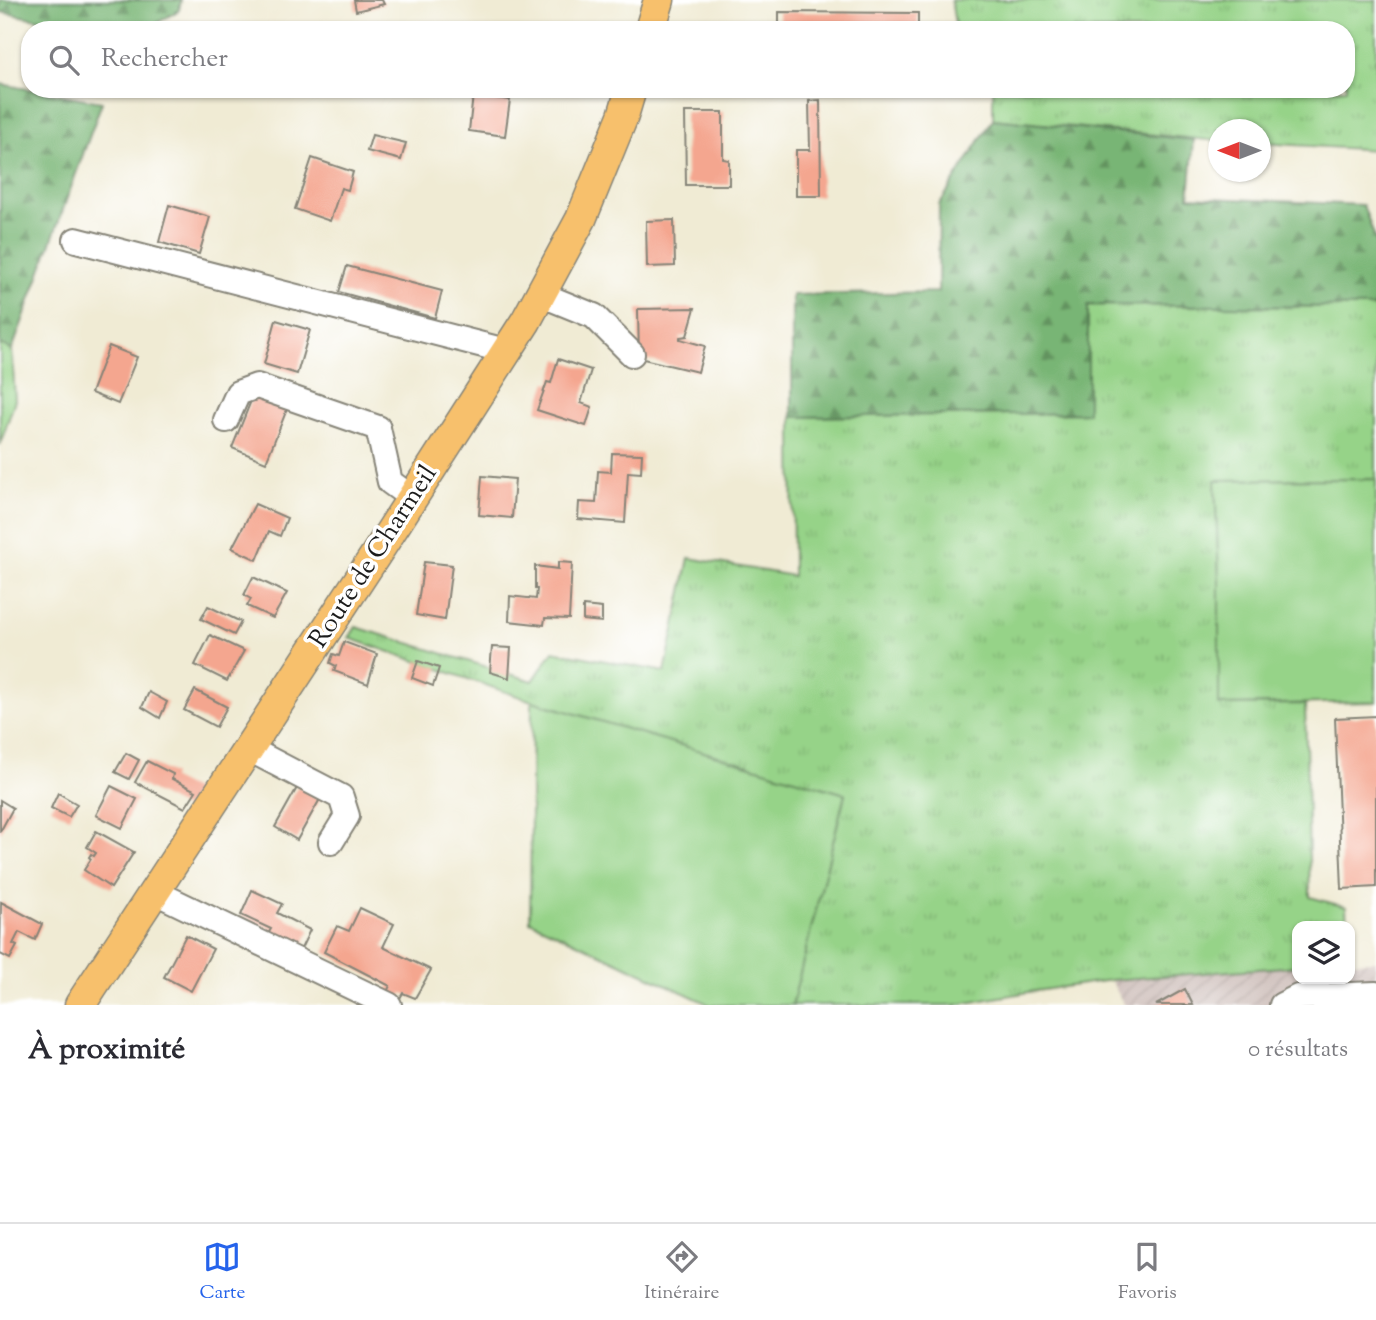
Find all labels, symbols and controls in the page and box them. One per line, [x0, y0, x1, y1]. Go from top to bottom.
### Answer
search box [21, 21, 1355, 98]
icon: search [45, 41, 83, 79]
text: Rechercher [101, 41, 228, 78]
north arrow [1208, 119, 1271, 182]
street label: Route de Charmeil [301, 458, 447, 656]
map controls [1292, 921, 1355, 984]
button: layers [1292, 921, 1355, 984]
text: À proximité [28, 1029, 185, 1072]
text: 0 résultats [1248, 1034, 1348, 1067]
tab: Carte [199, 1238, 245, 1307]
tab: Itinéraire [644, 1238, 719, 1307]
tab: Favoris [1118, 1238, 1177, 1307]

